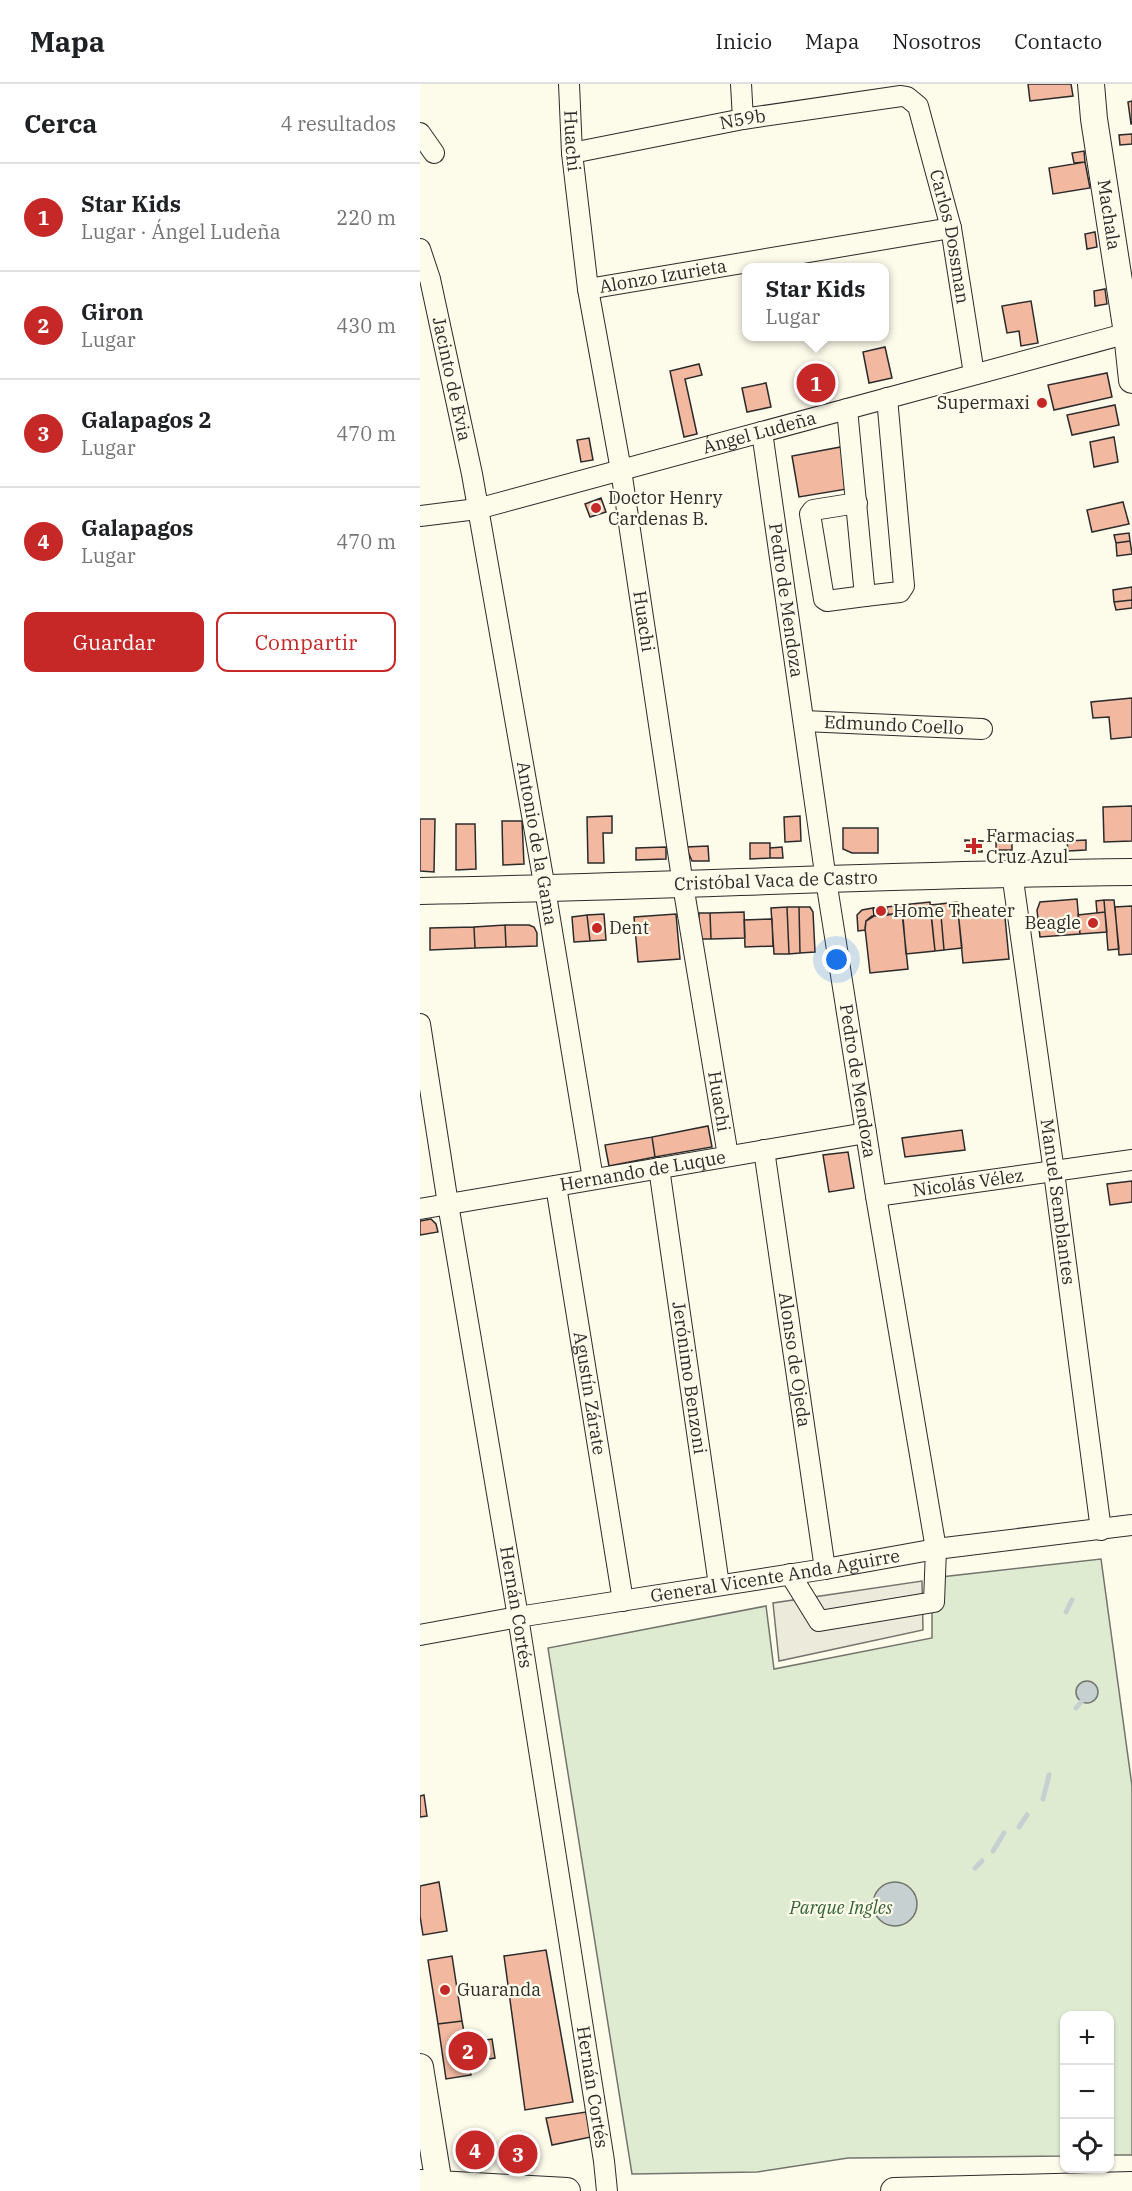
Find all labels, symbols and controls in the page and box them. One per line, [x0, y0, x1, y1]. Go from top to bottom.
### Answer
text: Mapa [30, 23, 105, 60]
text: Inicio [715, 27, 772, 55]
text: Mapa [805, 27, 859, 55]
text: Nosotros [892, 27, 981, 55]
text: Contacto [1014, 27, 1102, 55]
street label: N59b [718, 104, 767, 134]
text: Cerca [24, 106, 97, 140]
text: 4 resultados [280, 110, 396, 137]
street label: Huachi [559, 110, 586, 173]
street label: Carlos Dossman [925, 167, 975, 305]
street label: Machala [1092, 178, 1126, 252]
text: Star Kids [81, 189, 181, 218]
text: 1 [38, 204, 50, 231]
text: 220 m [336, 204, 396, 231]
text: Lugar · Ángel Ludeña [81, 218, 281, 245]
street label: Alonzo Izurieta [598, 254, 728, 298]
popup [742, 263, 889, 341]
text: Star Kids [766, 274, 865, 303]
text: Giron [81, 297, 144, 326]
text: Lugar [766, 303, 820, 330]
text: 2 [38, 312, 50, 339]
text: 430 m [336, 312, 396, 339]
street label: Jacinto de Evia [427, 315, 477, 443]
text: Lugar [81, 326, 136, 353]
pin: 1 [796, 360, 836, 406]
place label: Supermaxi [937, 391, 1030, 414]
marker: Supermaxi [1035, 396, 1049, 410]
text: Galapagos 2 [81, 405, 212, 434]
street label: Ángel Ludeña [700, 406, 819, 458]
text: 3 [38, 420, 50, 447]
text: 470 m [336, 420, 396, 447]
text: Lugar [81, 434, 136, 461]
place label: Doctor Henry Cardenas B. [608, 486, 723, 530]
marker: Doctor Henry Cardenas B. [589, 501, 603, 515]
text: Galapagos [81, 513, 194, 542]
street label: Pedro de Mendoza [764, 522, 809, 679]
text: 4 [38, 528, 50, 555]
text: 470 m [336, 528, 396, 555]
text: Lugar [81, 542, 136, 569]
street label: Huachi [628, 589, 660, 654]
button: Guardar [24, 612, 204, 672]
button: Compartir [216, 612, 396, 672]
street label: Edmundo Coello [824, 710, 964, 739]
street label: Antonio de la Gama [512, 759, 563, 927]
place label: Farmacias Cruz Azul [986, 824, 1075, 868]
marker: Farmacias Cruz Azul [967, 839, 981, 853]
street label: Cristóbal Vaca de Castro [674, 865, 878, 895]
place label: Home Theater [893, 899, 1015, 922]
marker: Home Theater [874, 904, 888, 918]
place label: Beagle [1025, 911, 1081, 934]
place label: Dent [609, 916, 649, 939]
marker: Beagle [1086, 916, 1100, 930]
marker: Dent [590, 921, 604, 935]
your location [822, 945, 851, 974]
street label: Pedro de Mendoza [835, 1002, 882, 1160]
street label: Huachi [703, 1069, 736, 1134]
street label: Manuel Semblantes [1036, 1117, 1081, 1286]
street label: Hernando de Luque [558, 1145, 727, 1196]
street label: Nicolás Vélez [911, 1163, 1025, 1202]
street label: Alonso de Ojeda [774, 1291, 816, 1429]
street label: Jerónimo Benzoni [667, 1300, 712, 1456]
street label: Agustín Zárate [569, 1330, 611, 1457]
street label: Hernán Cortés [495, 1544, 538, 1670]
street label: General Vicente Anda Aguirre [649, 1544, 902, 1607]
park label: Parque Ingles [788, 1896, 893, 1919]
place label: Guaranda [457, 1978, 541, 2001]
marker: Guaranda [438, 1983, 452, 1997]
map controls [1060, 2011, 1114, 2173]
button: + [1060, 2011, 1114, 2065]
street label: Hernán Cortés [572, 2024, 614, 2150]
pin: 2 [448, 2028, 488, 2074]
button: − [1060, 2065, 1114, 2119]
button: locate [1060, 2119, 1114, 2173]
pin: 4 [456, 2128, 494, 2172]
pin: 3 [498, 2132, 538, 2176]

